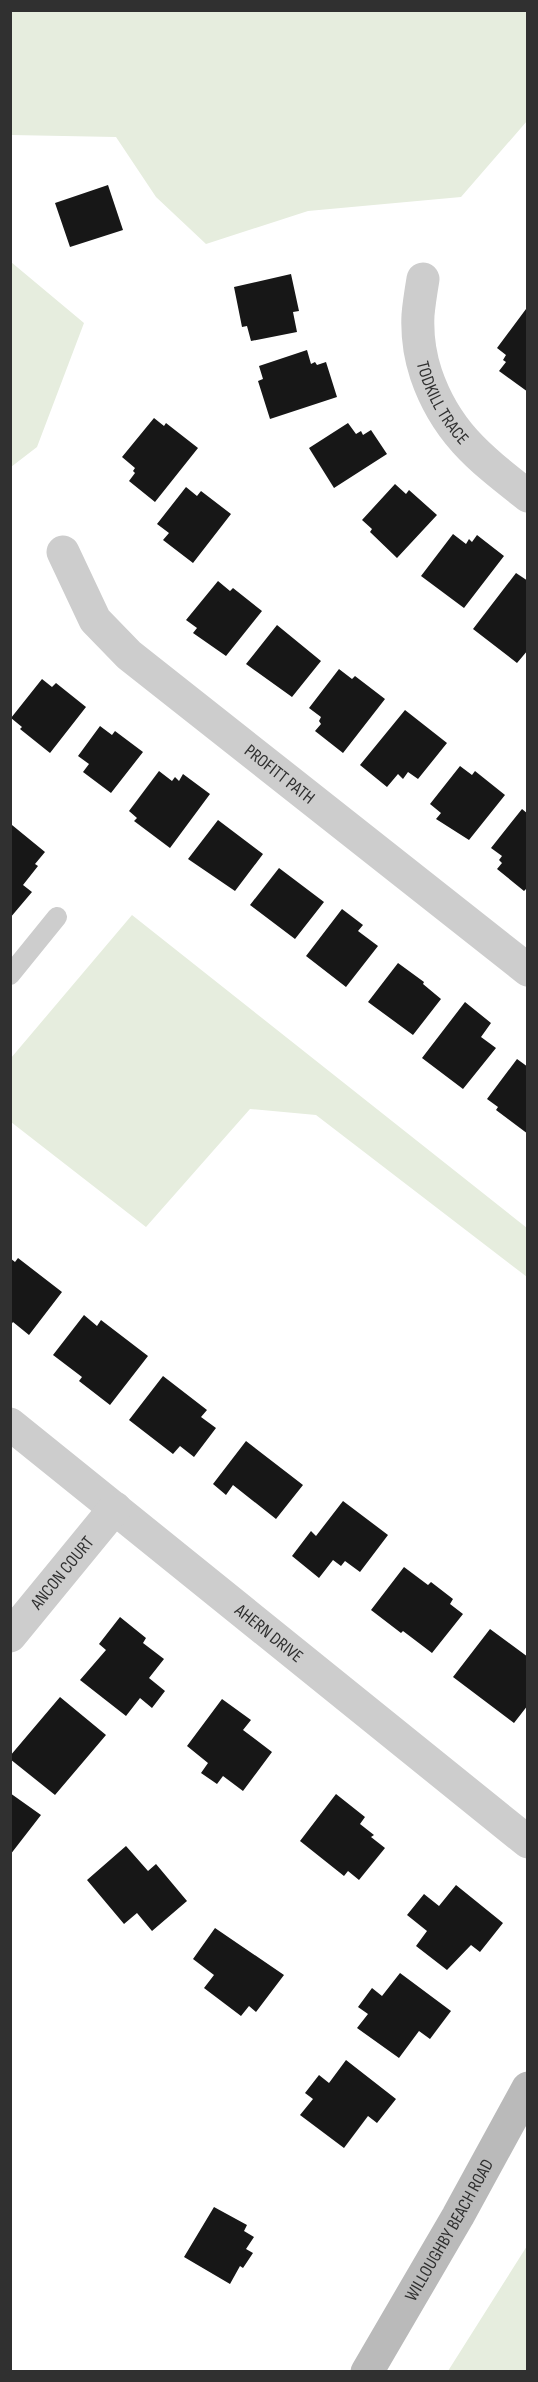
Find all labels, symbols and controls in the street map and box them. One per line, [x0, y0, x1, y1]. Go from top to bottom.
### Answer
street label: TODKILL TRACE [412, 359, 473, 449]
street label: PROFITT PATH [240, 740, 319, 809]
street label: ANCON COURT [26, 1532, 99, 1614]
street label: AHERN DRIVE [230, 1599, 307, 1667]
street label: WILLOUGHBY BEACH ROAD [401, 2156, 498, 2305]

